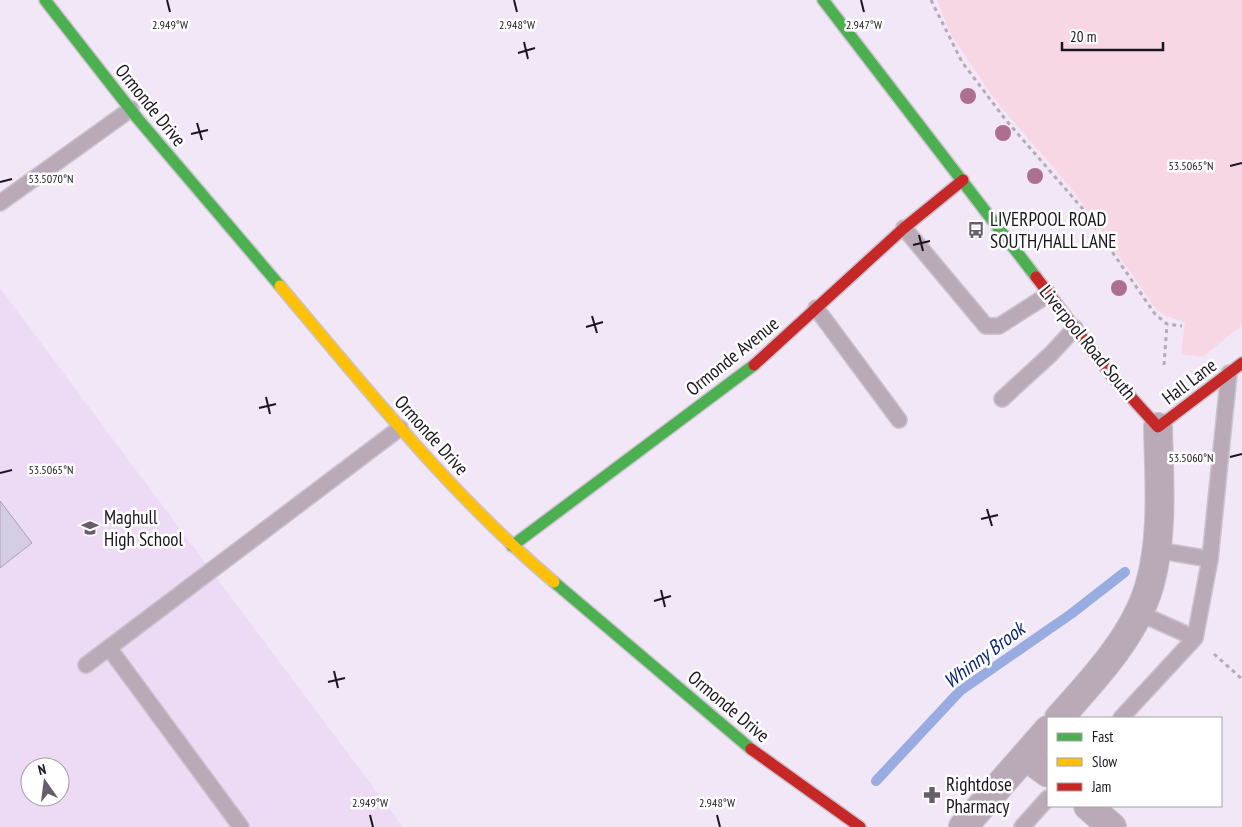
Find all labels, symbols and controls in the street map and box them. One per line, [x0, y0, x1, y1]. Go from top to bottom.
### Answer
text: 2.949°W [152, 17, 188, 32]
text: 2.948°W [499, 17, 535, 32]
text: 2.947°W [846, 17, 882, 32]
scale bar [1062, 20, 1163, 52]
text: 20 m [1070, 27, 1096, 46]
street label: Ormonde Drive [110, 59, 192, 151]
text: 53.5065°N [1168, 158, 1214, 173]
text: 53.5070°N [28, 171, 74, 186]
place label: LIVERPOOL ROAD SOUTH/HALL LANE [990, 207, 1116, 253]
bus stop icon: LIVERPOOL ROAD SOUTH/HALL LANE [966, 220, 986, 240]
street label: Liverpool Road South [1035, 280, 1141, 404]
street label: Ormonde Avenue [681, 311, 783, 401]
street label: Hall Lane [1157, 353, 1221, 409]
street label: Ormonde Drive [390, 390, 474, 480]
text: 53.5060°N [1168, 450, 1214, 465]
text: 53.5065°N [28, 462, 74, 477]
place label: Maghull High School [104, 505, 184, 551]
school or university icon: Maghull High School [80, 518, 100, 538]
water label: Whinny Brook [938, 615, 1032, 694]
street label: Ormonde Drive [683, 665, 775, 747]
legend [1047, 717, 1222, 807]
text: Fast [1092, 727, 1113, 746]
text: Slow [1092, 752, 1117, 771]
north arrow [20, 757, 70, 807]
text: N [36, 760, 48, 779]
place label: Rightdose Pharmacy [946, 772, 1012, 818]
text: Jam [1091, 777, 1111, 796]
pharmacy icon: Rightdose Pharmacy [922, 785, 942, 805]
text: 2.949°W [352, 795, 388, 810]
text: 2.948°W [699, 795, 735, 810]

